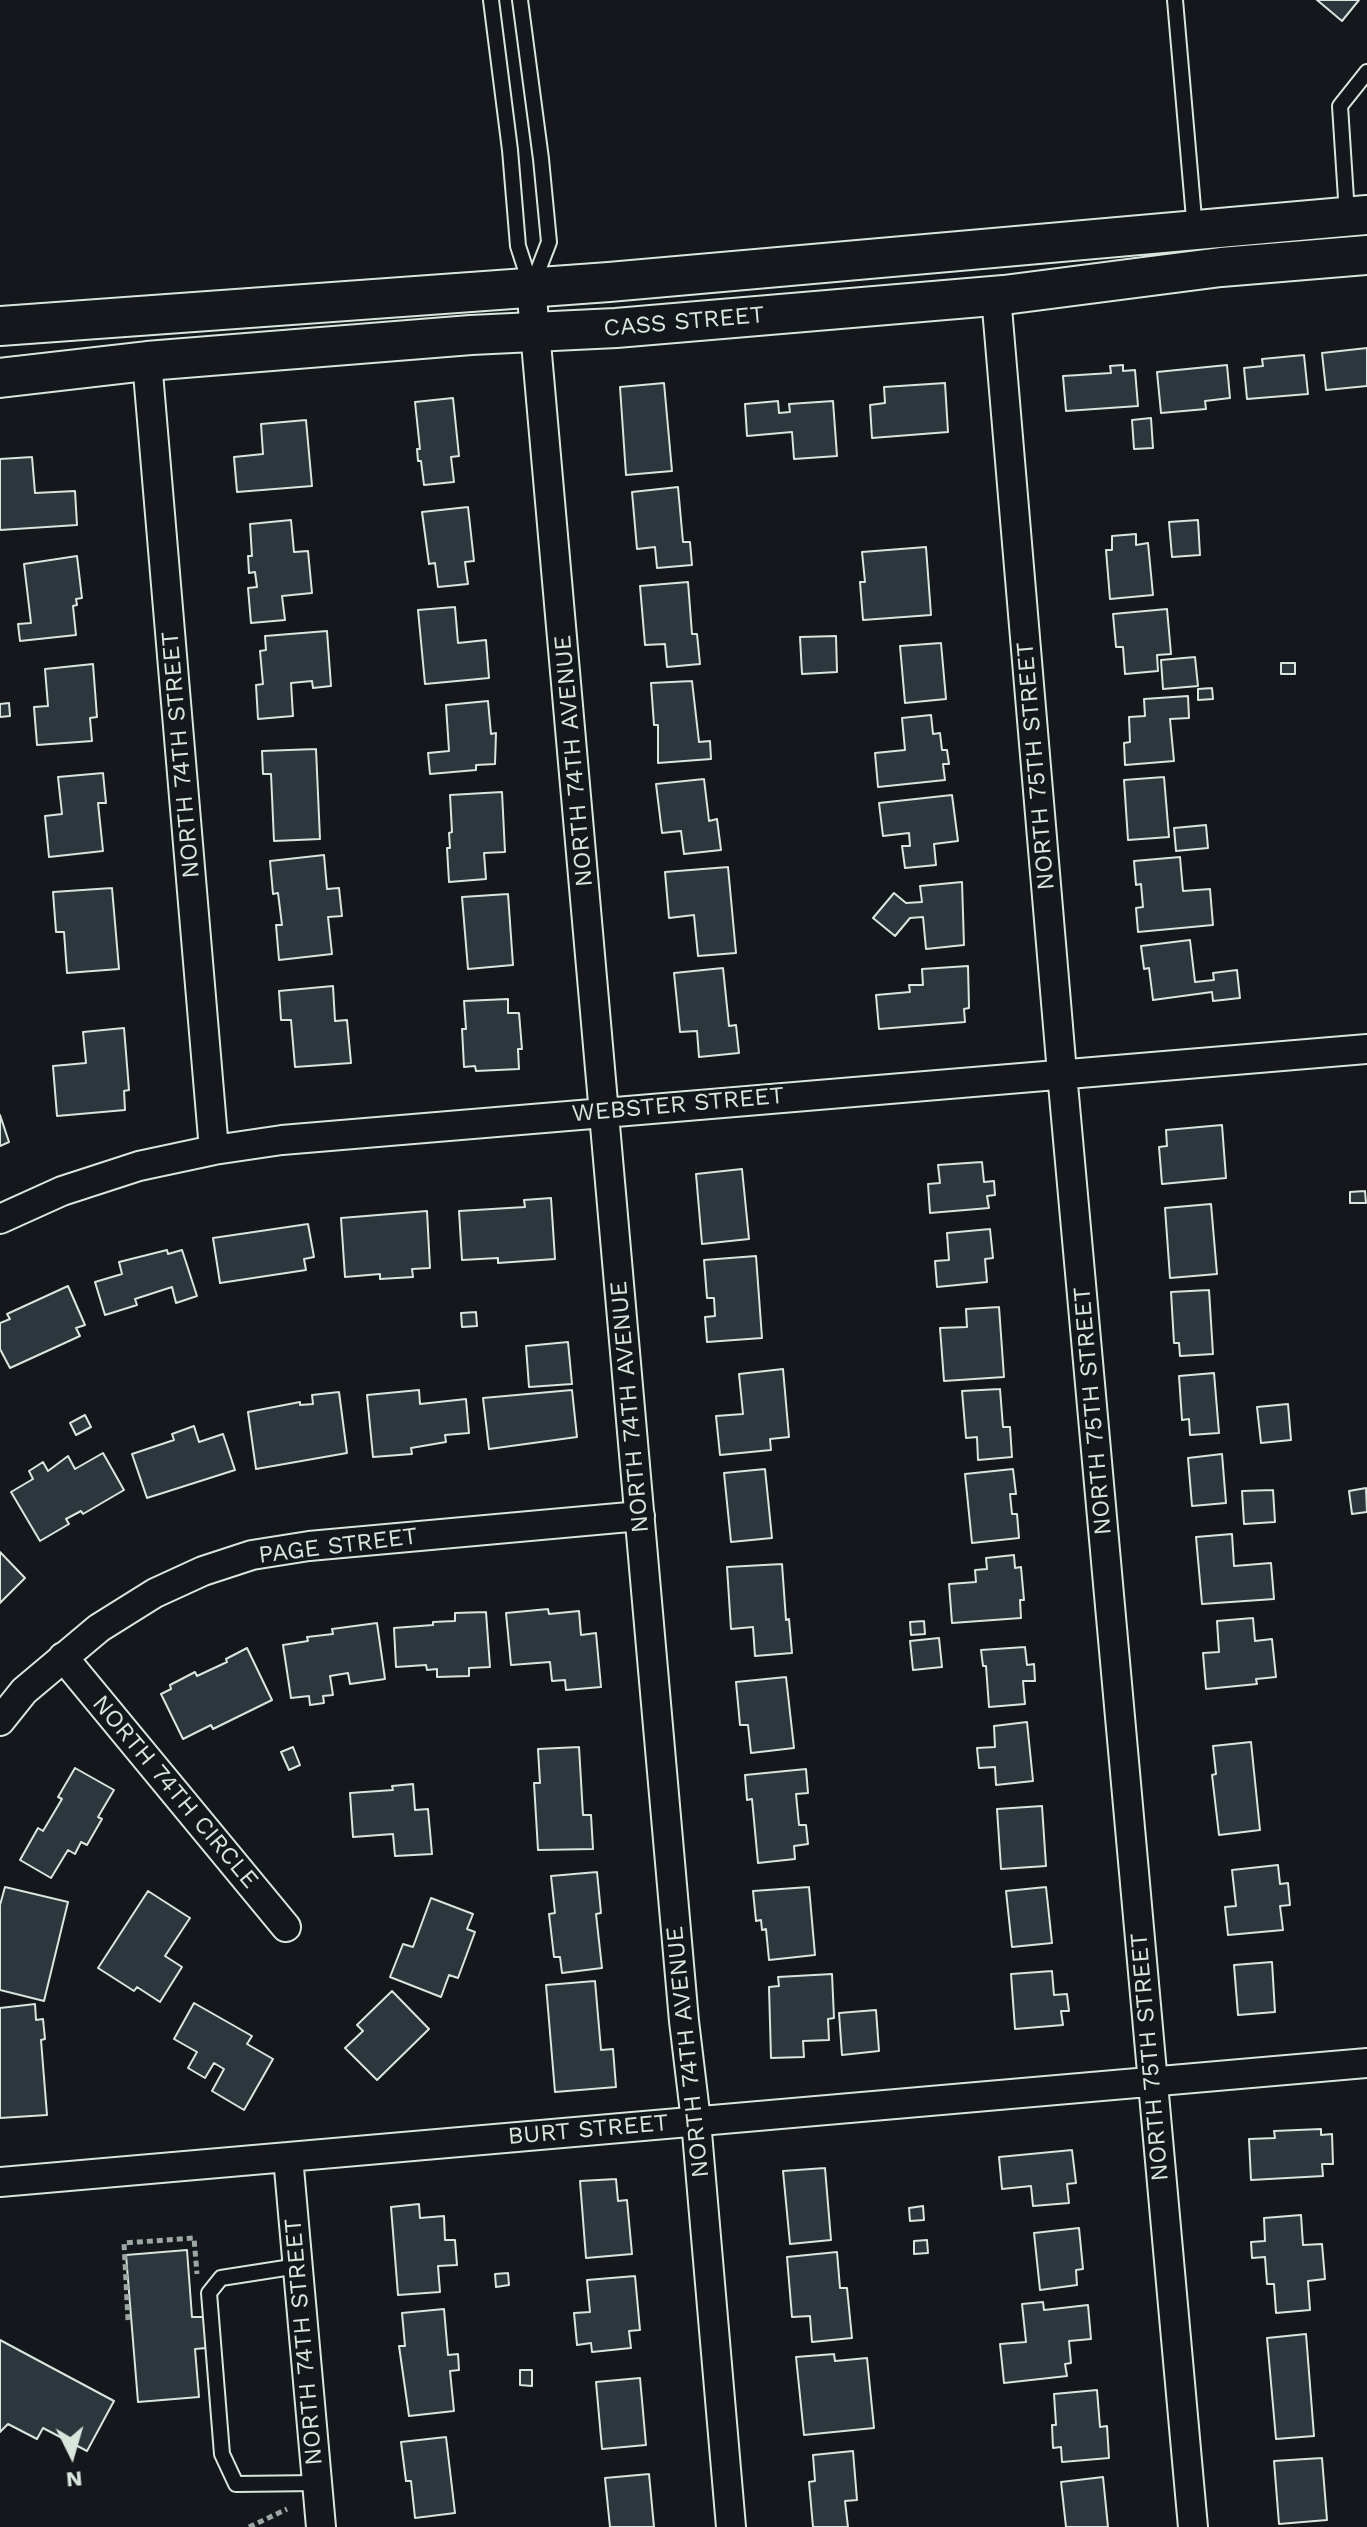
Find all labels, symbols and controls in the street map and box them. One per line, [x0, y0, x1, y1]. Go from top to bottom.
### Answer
street label: CASS STREET [602, 301, 766, 343]
street label: NORTH 74TH STREET [156, 630, 206, 880]
street label: NORTH 74TH AVENUE [549, 634, 599, 888]
street label: NORTH 75TH STREET [1011, 641, 1061, 891]
street label: WEBSTER STREET [571, 1081, 785, 1129]
street label: NORTH 74TH AVENUE [605, 1280, 655, 1534]
street label: NORTH 75TH STREET [1068, 1286, 1118, 1536]
street label: PAGE STREET [257, 1522, 419, 1570]
street label: NORTH 74TH CIRCLE [86, 1690, 264, 1894]
street label: NORTH 74TH AVENUE [660, 1925, 716, 2179]
street label: NORTH 75TH STREET [1125, 1932, 1175, 2182]
street label: BURT STREET [507, 2109, 669, 2151]
street label: NORTH 74TH STREET [279, 2217, 329, 2467]
north arrow [32, 2415, 112, 2495]
text: N [65, 2466, 83, 2493]

